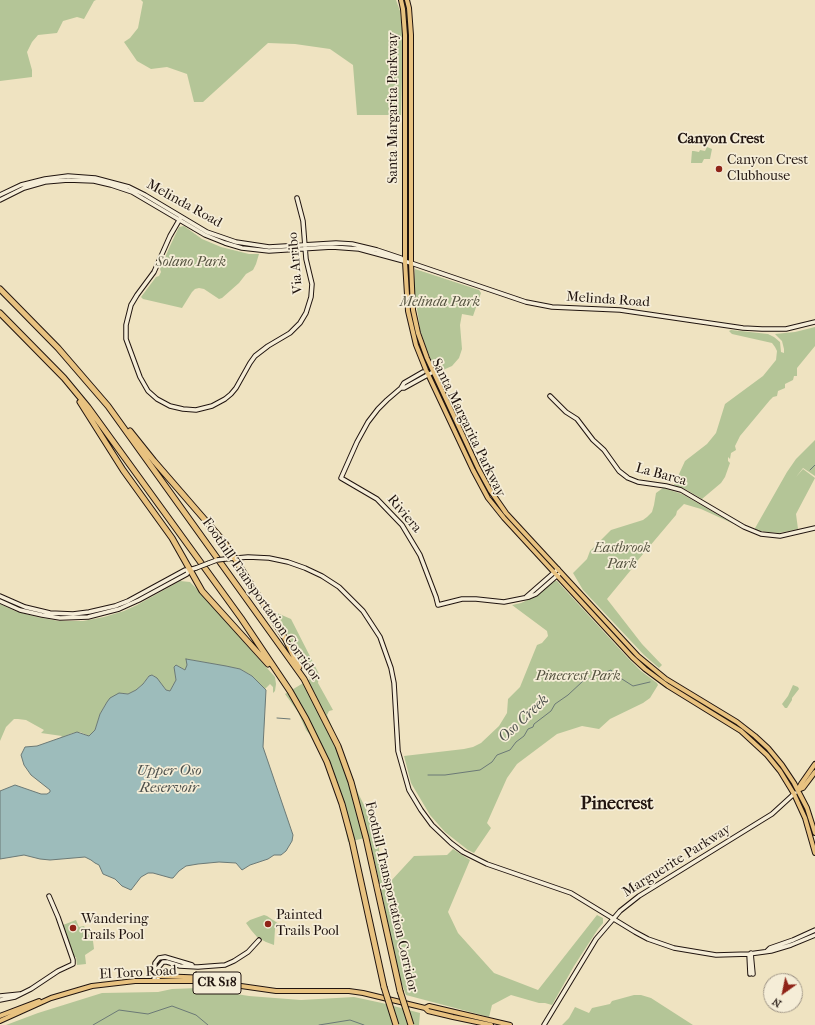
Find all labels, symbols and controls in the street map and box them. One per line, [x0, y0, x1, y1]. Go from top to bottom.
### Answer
street label: Santa Margarita Parkway [386, 32, 402, 184]
district label: Canyon Crest [677, 130, 765, 148]
place label: Canyon Crest Clubhouse [727, 153, 808, 186]
marker: Canyon Crest Clubhouse [714, 164, 724, 174]
street label: Melinda Road [143, 176, 225, 232]
street label: Via Arribo [285, 231, 307, 295]
park label: Solano Park [156, 255, 226, 271]
street label: Melinda Road [566, 289, 650, 311]
park label: Melinda Park [400, 295, 480, 311]
street label: Santa Margarita Parkway [427, 356, 509, 500]
street label: La Barca [634, 460, 688, 490]
street label: Riviera [383, 492, 425, 536]
street label: Foothill Transportation Corridor [198, 515, 324, 685]
park label: Eastbrook Park [593, 541, 651, 574]
park label: Pinecrest Park [535, 669, 621, 685]
water label: Oso Creek [495, 691, 553, 747]
water label: Upper Oso Reservoir [136, 762, 202, 797]
district label: Pinecrest [581, 794, 653, 816]
street label: Foothill Transportation Corridor [361, 800, 421, 994]
street label: Marguerite Parkway [620, 821, 734, 901]
place label: Painted Trails Pool [276, 908, 339, 940]
place label: Wandering Trails Pool [81, 912, 149, 944]
marker: Painted Trails Pool [263, 919, 273, 929]
marker: Wandering Trails Pool [68, 923, 78, 933]
street label: El Toro Road [99, 963, 177, 983]
road number: CR S18 [193, 972, 241, 994]
north arrow [763, 973, 803, 1013]
text: N [770, 995, 784, 1010]

